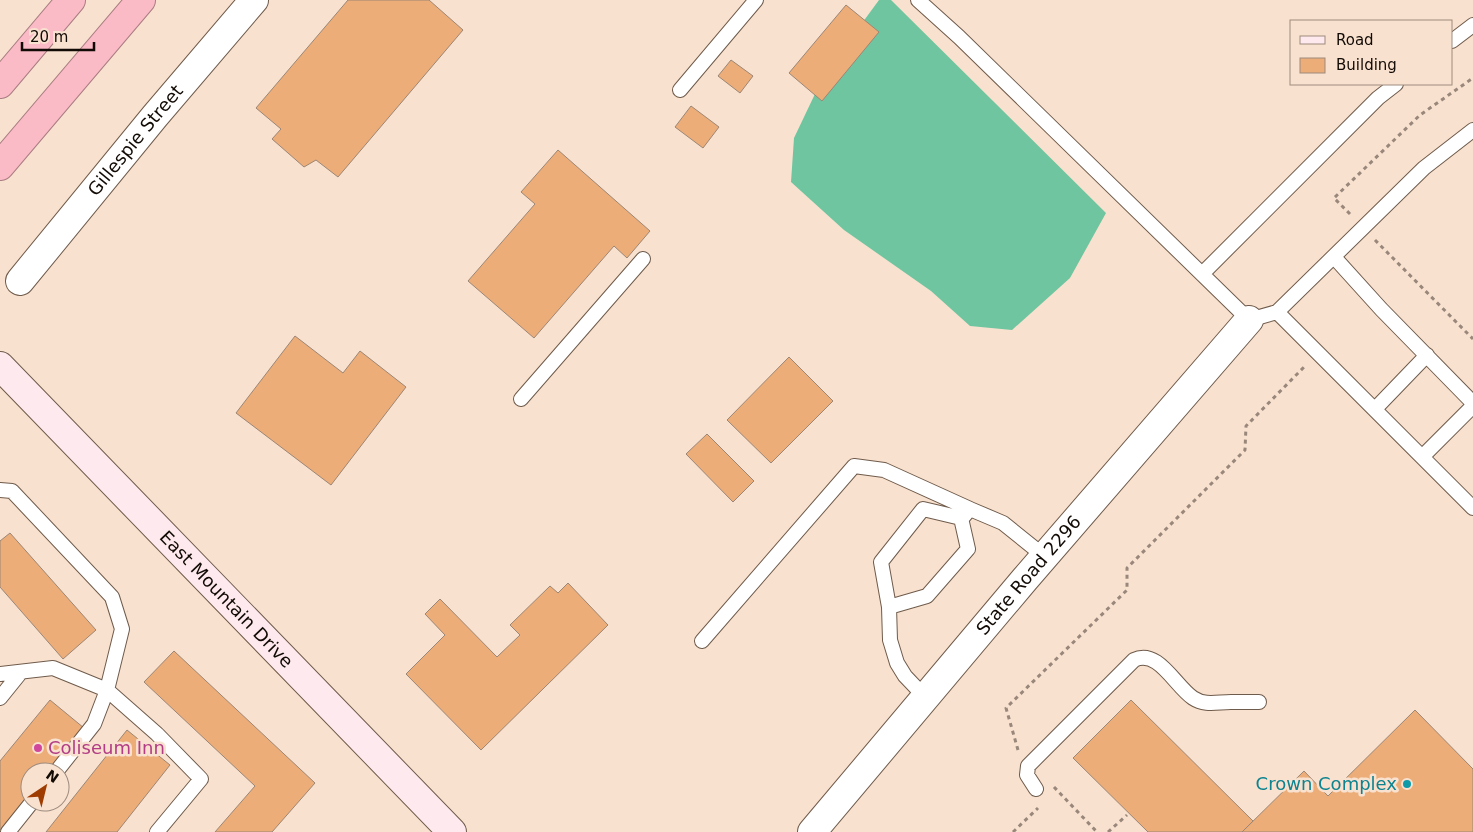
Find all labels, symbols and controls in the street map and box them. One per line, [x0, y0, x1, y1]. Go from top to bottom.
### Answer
scale bar [22, 20, 95, 52]
legend [1290, 20, 1453, 85]
text: 20 m [30, 28, 68, 46]
text: Road [1336, 31, 1374, 49]
text: Building [1336, 56, 1397, 74]
street label: Gillespie Street [83, 80, 187, 200]
street label: State Road 2296 [972, 511, 1085, 639]
street label: East Mountain Drive [156, 526, 298, 672]
place label: Coliseum Inn [48, 737, 165, 758]
marker: Coliseum Inn [32, 742, 44, 754]
north arrow [20, 762, 70, 812]
text: N [43, 766, 62, 786]
place label: Crown Complex [1256, 773, 1397, 794]
marker: Crown Complex [1401, 778, 1413, 790]

